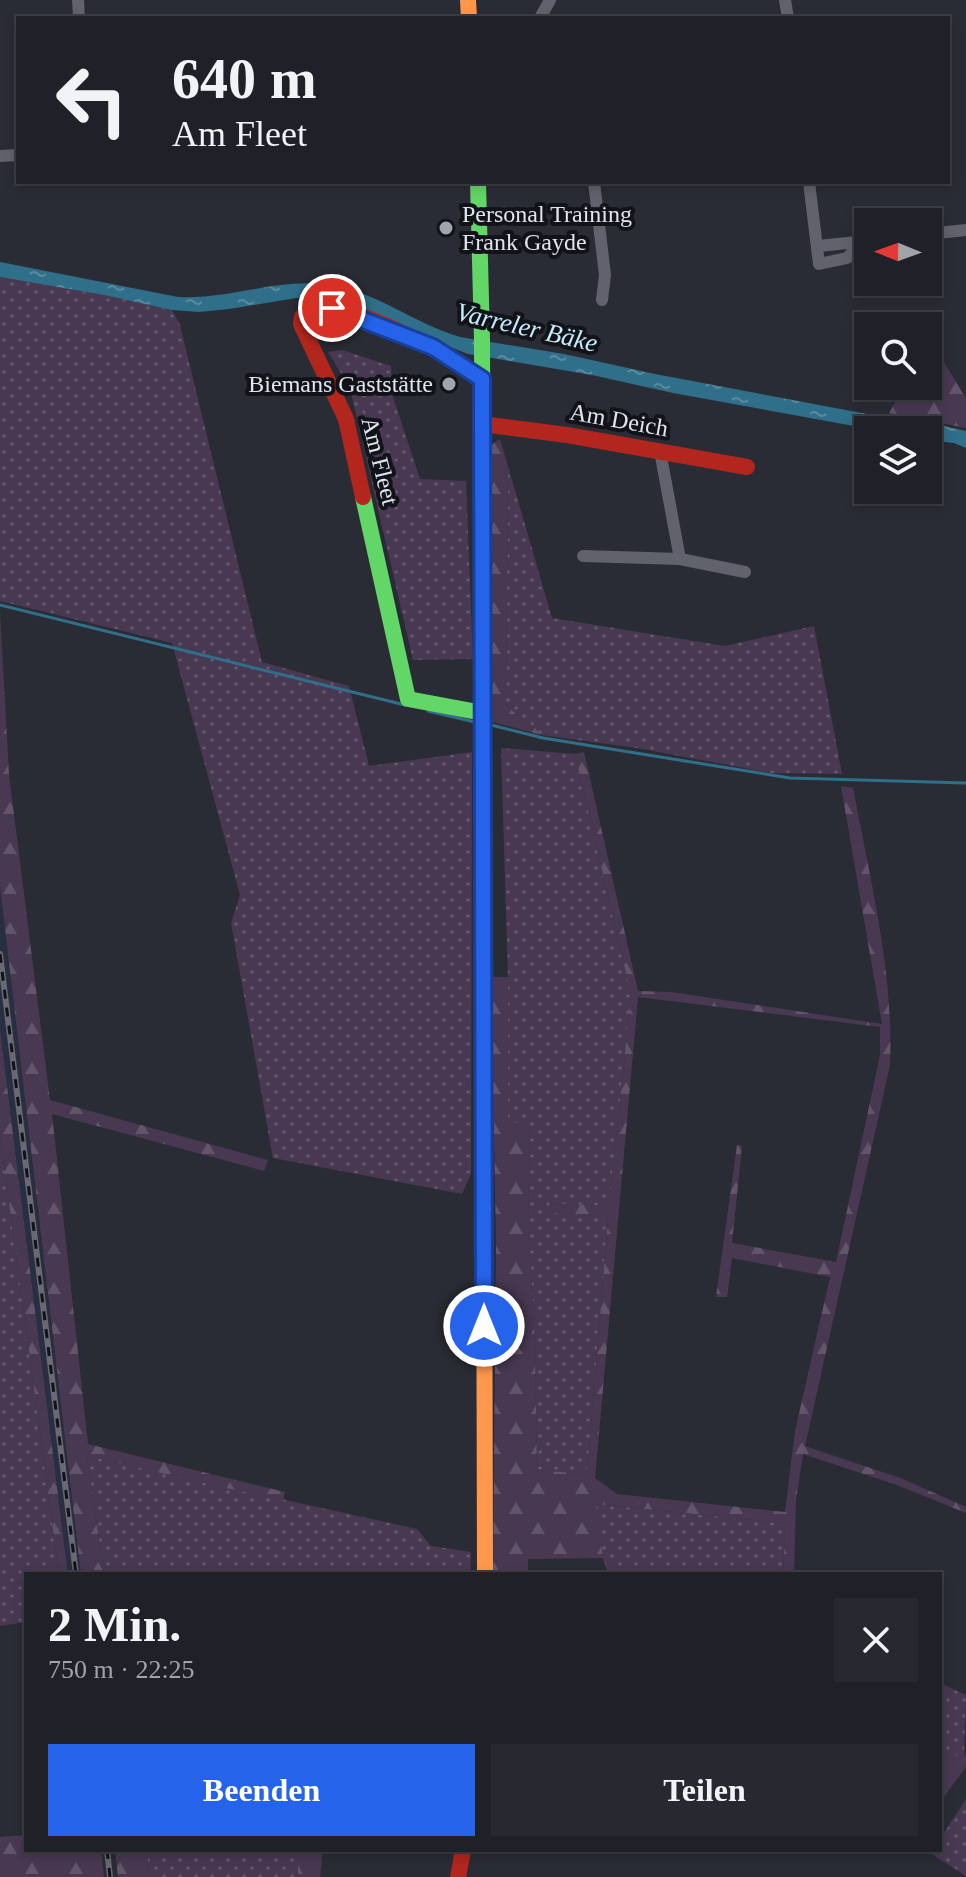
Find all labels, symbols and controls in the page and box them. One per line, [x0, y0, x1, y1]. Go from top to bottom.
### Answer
icon: left [40, 48, 144, 152]
text: 640 m [172, 48, 317, 110]
text: Am Fleet [172, 114, 307, 154]
place label: Personal Training Frank Gayde [462, 201, 632, 255]
north arrow [854, 208, 942, 296]
map controls [854, 208, 942, 504]
marker: Personal Training Frank Gayde [437, 219, 455, 237]
pin [298, 274, 366, 342]
icon: arrive [310, 286, 354, 330]
water label: Varreler Bäke [453, 297, 600, 358]
button: search [854, 312, 942, 400]
place label: Biemans Gaststätte [248, 371, 433, 397]
marker: Biemans Gaststätte [440, 375, 458, 393]
street label: Am Deich [568, 399, 670, 441]
street label: Am Fleet [356, 414, 404, 508]
button: layers [854, 416, 942, 504]
position arrow [442, 1284, 526, 1368]
text: 2 Min. [48, 1598, 181, 1651]
button: close [834, 1598, 918, 1682]
text: 750 m · 22:25 [48, 1655, 195, 1684]
button: Beenden [48, 1744, 475, 1836]
button: Teilen [491, 1744, 918, 1836]

